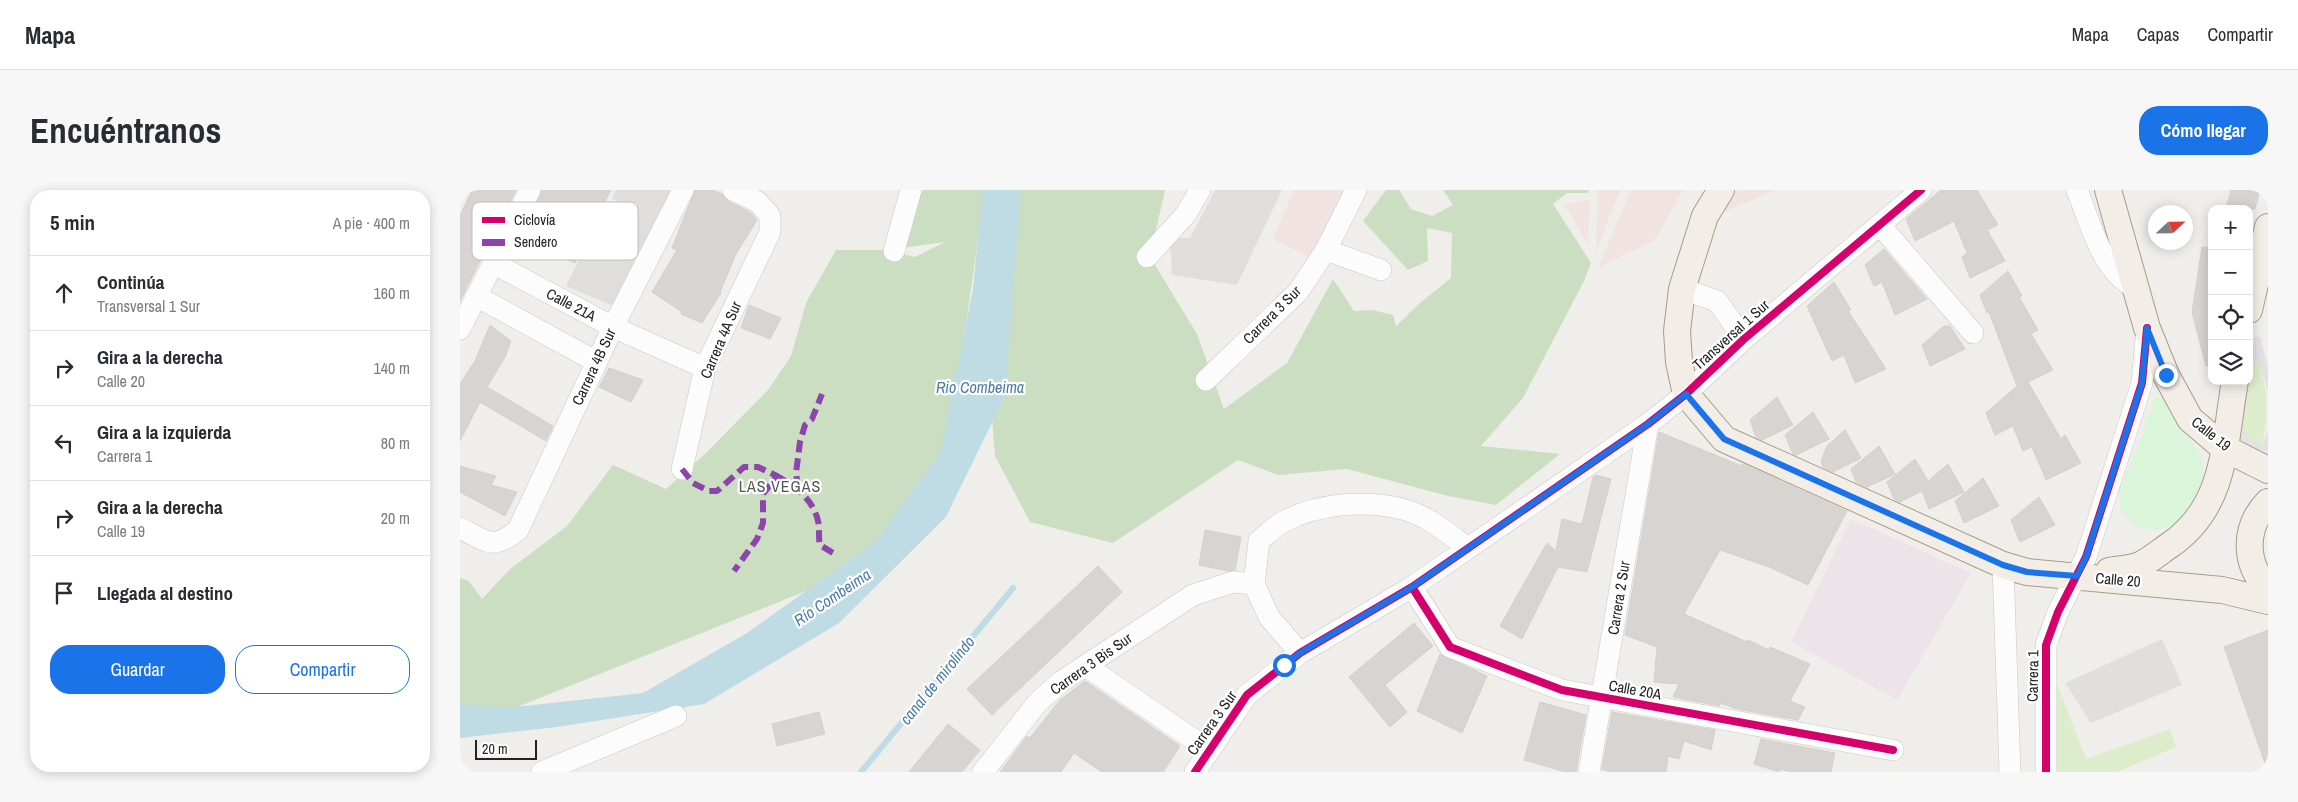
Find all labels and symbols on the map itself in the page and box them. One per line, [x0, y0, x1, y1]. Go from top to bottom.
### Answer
legend [472, 202, 638, 260]
north arrow [2148, 205, 2193, 250]
text: Ciclovía [514, 211, 556, 229]
text: Sendero [514, 233, 557, 251]
street label: Carrera 3 Sur [1238, 281, 1305, 348]
street label: Calle 21A [543, 283, 600, 327]
street label: Transversal 1 Sur [1688, 294, 1774, 375]
street label: Carrera 4A Sur [695, 298, 746, 382]
street label: Carrera 4B Sur [567, 325, 621, 409]
route end [2155, 364, 2178, 387]
water label: Rio Combeima [936, 376, 1024, 398]
street label: Calle 19 [2187, 411, 2236, 456]
district label: LAS VEGAS [739, 475, 821, 497]
street label: Carrera 2 Sur [1602, 559, 1635, 636]
water label: Río Combeima [789, 563, 875, 631]
street label: Calle 20 [2095, 567, 2142, 592]
street label: Carrera 3 Bis Sur [1045, 628, 1136, 700]
water label: canal de mirolindo [894, 631, 980, 729]
street label: Carrera 1 [2022, 650, 2043, 702]
route start [1273, 654, 1296, 677]
street label: Calle 20A [1607, 675, 1664, 705]
street label: Carrera 3 Sur [1182, 686, 1242, 759]
scale bar [475, 737, 538, 760]

